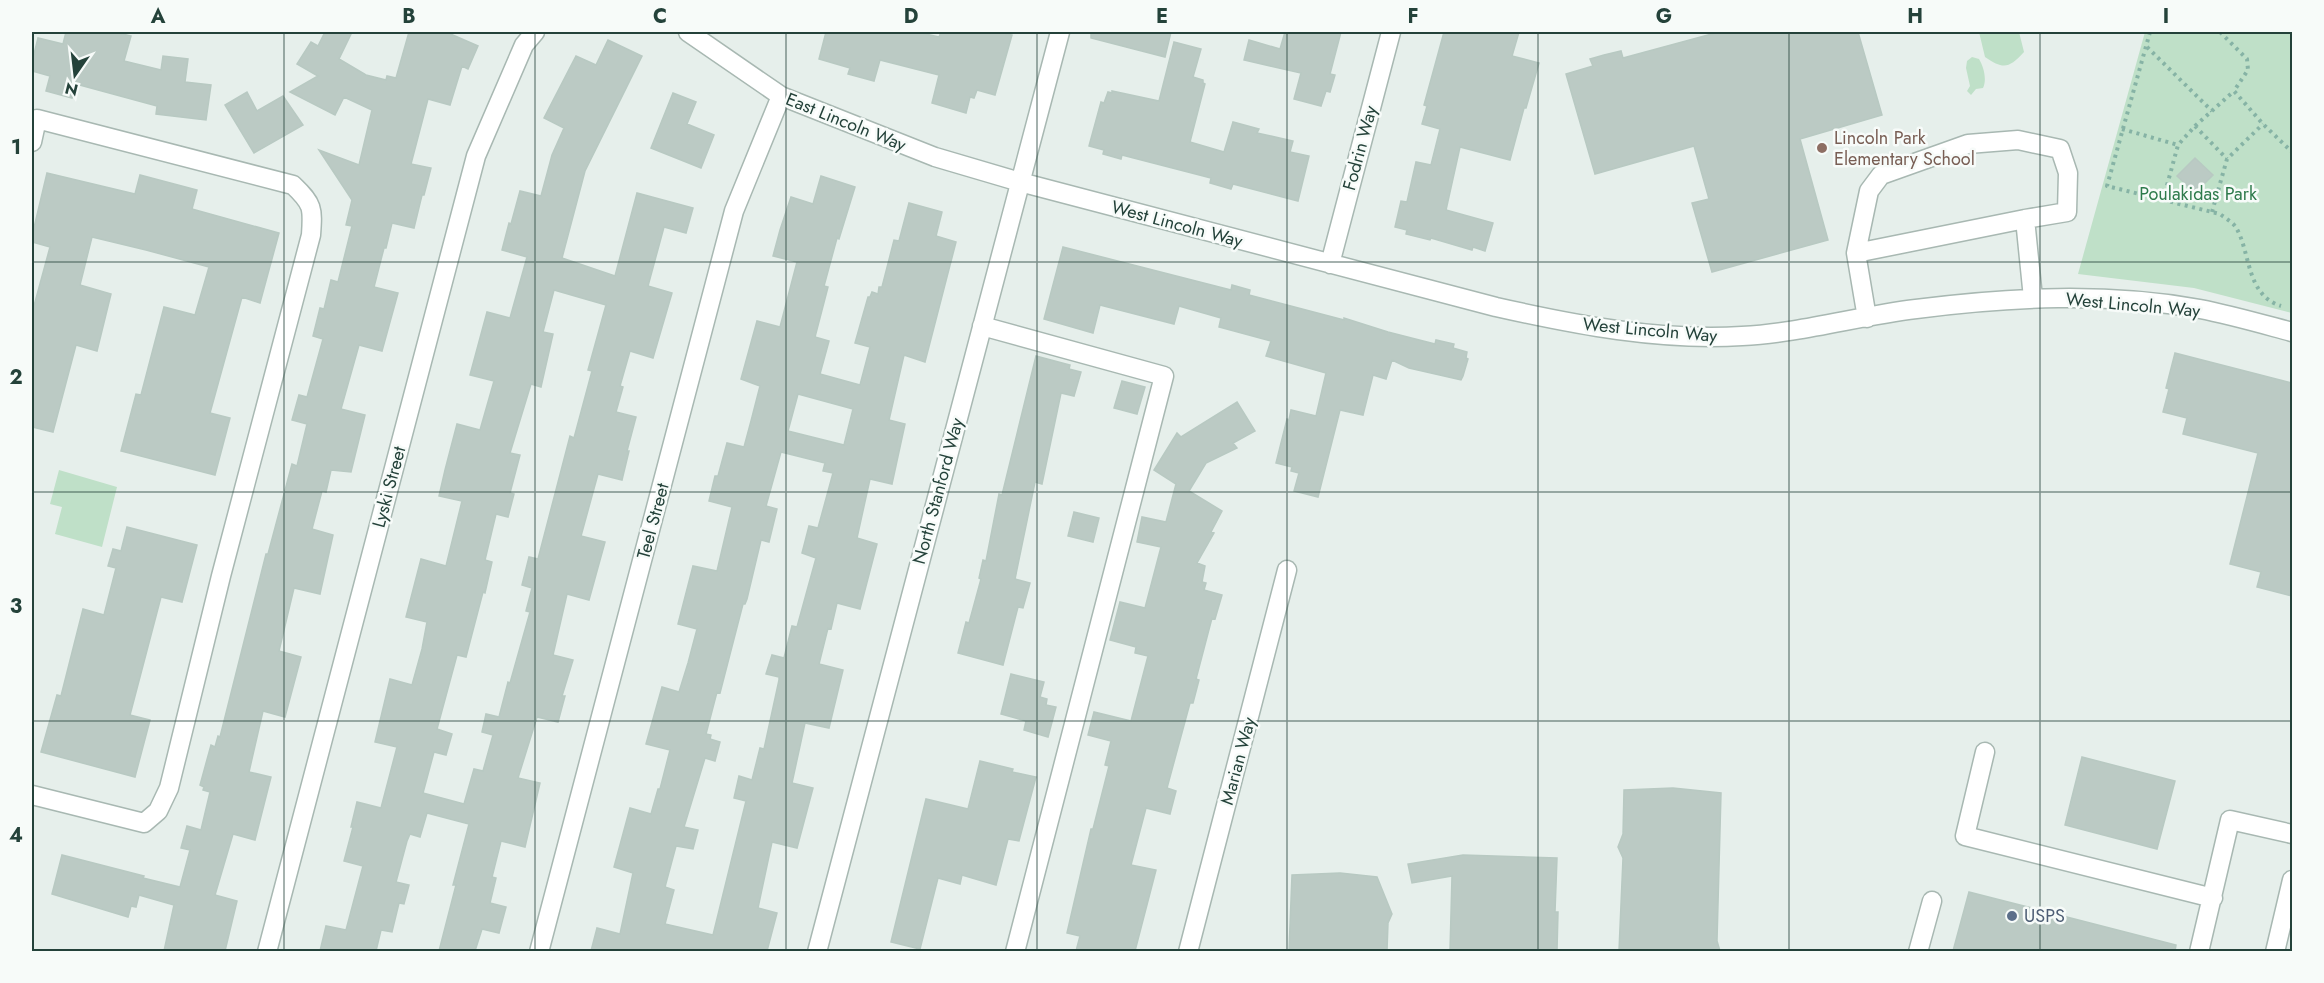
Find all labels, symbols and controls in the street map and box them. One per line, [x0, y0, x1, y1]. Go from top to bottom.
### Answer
text: A [150, 2, 166, 31]
text: B [402, 2, 416, 31]
text: C [653, 2, 667, 31]
text: D [904, 2, 918, 31]
text: E [1156, 2, 1168, 31]
text: F [1407, 2, 1419, 31]
text: G [1656, 2, 1672, 31]
text: H [1907, 2, 1923, 31]
text: I [2163, 2, 2169, 31]
north arrow [45, 45, 105, 105]
text: N [63, 76, 80, 102]
street label: East Lincoln Way [782, 86, 910, 158]
street label: Fodrin Way [1336, 103, 1384, 193]
place label: Lincoln Park Elementary School [1834, 125, 1975, 172]
text: 1 [11, 133, 21, 162]
marker: Lincoln Park Elementary School [1815, 141, 1829, 155]
park label: Poulakidas Park [2139, 181, 2257, 207]
street label: West Lincoln Way [1109, 194, 1246, 254]
street label: West Lincoln Way [2065, 286, 2201, 324]
street label: West Lincoln Way [1582, 311, 1718, 349]
text: 2 [9, 363, 23, 392]
street label: North Stanford Way [906, 415, 970, 567]
street label: Lyski Street [366, 443, 413, 531]
street label: Teel Street [630, 480, 676, 562]
text: 3 [10, 592, 22, 621]
street label: Marian Way [1214, 714, 1262, 808]
text: 4 [9, 821, 23, 850]
place label: USPS [2024, 903, 2065, 929]
marker: USPS [2005, 909, 2019, 923]

